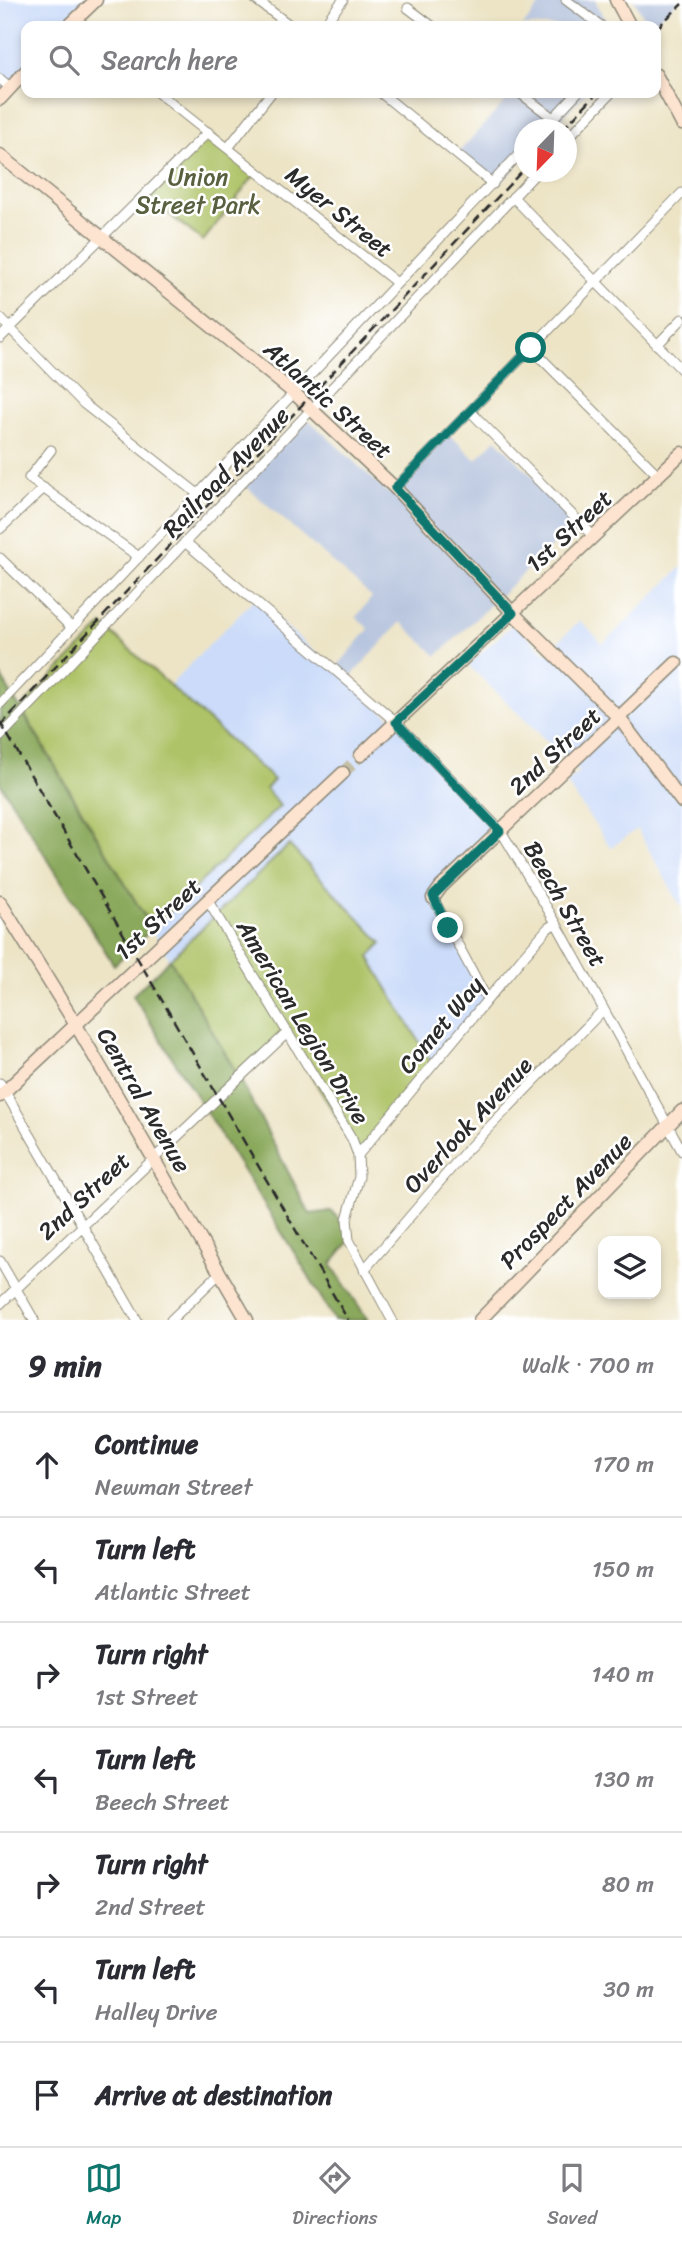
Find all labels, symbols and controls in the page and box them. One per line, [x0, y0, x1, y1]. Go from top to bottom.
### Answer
search box [21, 21, 661, 98]
text: Search here [101, 37, 238, 83]
icon: search [45, 41, 83, 79]
north arrow [514, 119, 577, 182]
street label: Myer Street [275, 155, 403, 269]
park label: Union Street Park [135, 156, 261, 226]
street label: Atlantic Street [253, 329, 402, 470]
route start [515, 332, 546, 363]
street label: Railroad Avenue [152, 396, 300, 548]
street label: 1st Street [515, 479, 623, 583]
street label: 2nd Street [498, 696, 612, 806]
street label: Beech Street [512, 833, 618, 975]
street label: 1st Street [104, 867, 212, 971]
street label: American Legion Drive [224, 910, 381, 1133]
route end [432, 912, 463, 943]
street label: Comet Way [387, 966, 495, 1084]
street label: Central Avenue [85, 1019, 203, 1181]
street label: Overlook Avenue [393, 1046, 543, 1203]
street label: Prospect Avenue [489, 1122, 643, 1280]
street label: 2nd Street [27, 1141, 141, 1251]
map controls [598, 1236, 661, 1299]
button: layers [598, 1236, 661, 1299]
text: 9 min [28, 1339, 102, 1393]
text: Walk · 700 m [522, 1345, 654, 1386]
text: Continue [95, 1421, 198, 1467]
text: 170 m [593, 1444, 654, 1485]
icon: ahead [28, 1446, 66, 1484]
text: Newman Street [95, 1467, 252, 1508]
text: Turn left [95, 1526, 195, 1572]
text: 150 m [592, 1549, 654, 1590]
icon: left [28, 1551, 66, 1589]
text: Atlantic Street [95, 1572, 251, 1613]
text: Turn right [95, 1631, 208, 1677]
text: 140 m [592, 1654, 654, 1695]
icon: right [28, 1656, 66, 1694]
text: 1st Street [95, 1677, 198, 1718]
text: Turn left [95, 1736, 195, 1782]
text: 130 m [593, 1759, 654, 1800]
icon: left [28, 1761, 66, 1799]
text: Beech Street [95, 1782, 230, 1823]
text: Turn right [95, 1841, 208, 1887]
text: 80 m [602, 1864, 654, 1905]
icon: right [28, 1866, 66, 1904]
text: 2nd Street [95, 1887, 206, 1928]
text: Turn left [95, 1946, 195, 1992]
text: 30 m [603, 1969, 654, 2010]
icon: left [28, 1971, 66, 2009]
text: Halley Drive [95, 1992, 218, 2033]
text: Arrive at destination [95, 2072, 332, 2118]
icon: arrive [28, 2076, 66, 2114]
tab: Map [85, 2159, 123, 2234]
tab: Directions [292, 2159, 378, 2234]
tab: Saved [547, 2159, 597, 2234]

